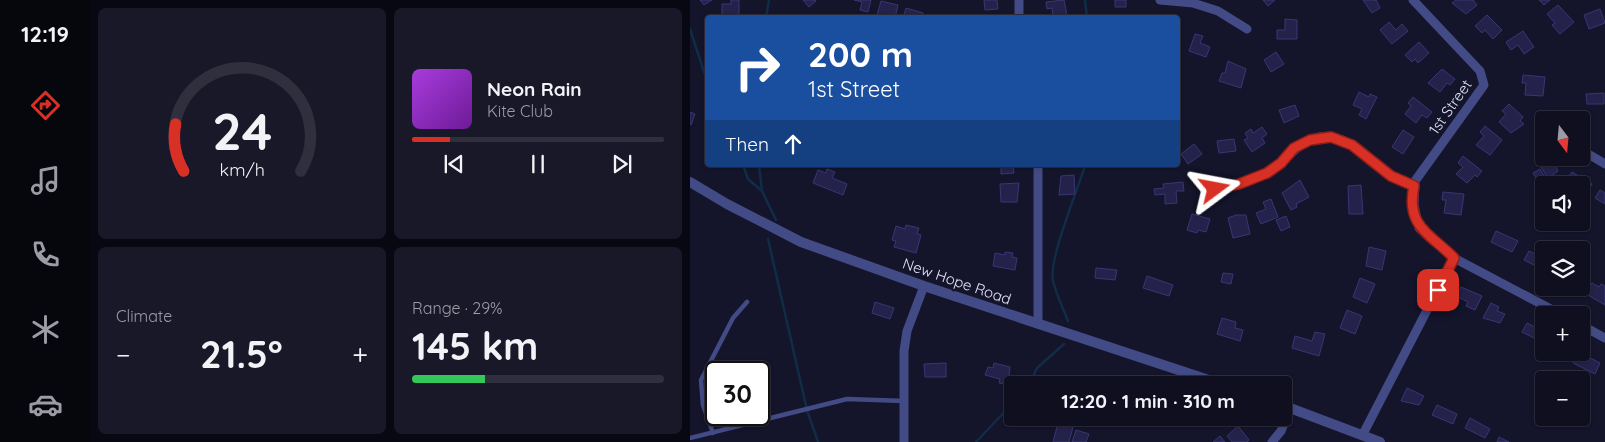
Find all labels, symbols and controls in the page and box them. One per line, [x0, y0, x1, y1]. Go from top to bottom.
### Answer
text: 12:19 [21, 20, 69, 48]
text: 200 m [808, 32, 913, 76]
icon: right [725, 35, 790, 100]
text: 1st Street [808, 75, 900, 103]
street label: 1st Street [1424, 76, 1476, 138]
text: Neon Rain [487, 77, 582, 101]
icon: directions [28, 88, 63, 123]
text: 24 [212, 98, 272, 163]
text: Kite Club [487, 101, 553, 121]
north arrow [1535, 111, 1590, 166]
map controls [1535, 111, 1590, 426]
icon: ahead [779, 130, 807, 158]
text: Then [725, 132, 769, 156]
icon: previous [440, 150, 468, 178]
icon: pause [524, 150, 552, 178]
icon: next [608, 150, 636, 178]
text: km/h [219, 158, 265, 180]
position arrow [1188, 162, 1240, 214]
icon: music [28, 163, 63, 198]
button: sound [1535, 176, 1590, 231]
icon: phone [28, 237, 63, 272]
button: layers [1535, 241, 1590, 296]
street label: New Hope Road [900, 254, 1014, 308]
pin [1417, 269, 1459, 311]
icon: arrive [1424, 276, 1452, 304]
text: Range · 29% [412, 298, 503, 318]
text: Climate [116, 306, 172, 326]
button: + [1535, 306, 1590, 361]
icon: climate [28, 312, 63, 347]
text: 145 km [412, 322, 538, 370]
text: 21.5° [200, 330, 283, 378]
text: − [116, 337, 131, 372]
text: + [352, 337, 368, 372]
speed limit sign: 30 [705, 361, 770, 426]
button: − [1535, 371, 1590, 426]
icon: car [28, 387, 63, 422]
text: 12:20 · 1 min · 310 m [1061, 389, 1235, 413]

